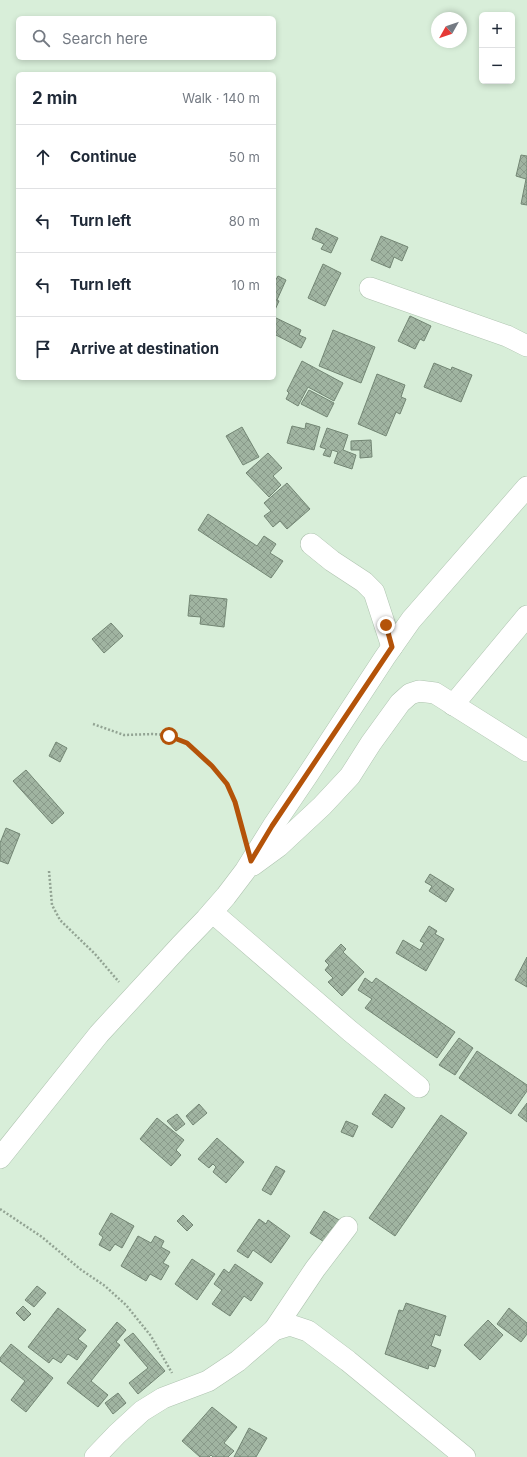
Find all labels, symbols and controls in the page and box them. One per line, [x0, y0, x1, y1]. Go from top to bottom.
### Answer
north arrow [431, 12, 467, 48]
map controls [479, 12, 515, 84]
button: + [479, 12, 515, 48]
search box [16, 16, 276, 60]
icon: search [30, 27, 52, 49]
text: Search here [62, 29, 148, 48]
button: − [479, 48, 515, 84]
text: 2 min [32, 88, 77, 108]
text: Walk · 140 m [182, 90, 260, 106]
icon: ahead [32, 146, 54, 168]
text: Continue [70, 147, 137, 166]
text: 50 m [229, 149, 260, 165]
icon: left [32, 210, 54, 232]
text: Turn left [70, 211, 131, 230]
text: 80 m [229, 213, 260, 229]
icon: left [32, 274, 54, 296]
text: Turn left [70, 275, 131, 294]
text: 10 m [231, 277, 260, 293]
icon: arrive [32, 338, 54, 360]
text: Arrive at destination [70, 339, 219, 358]
route end [377, 616, 395, 634]
route start [160, 727, 178, 745]

